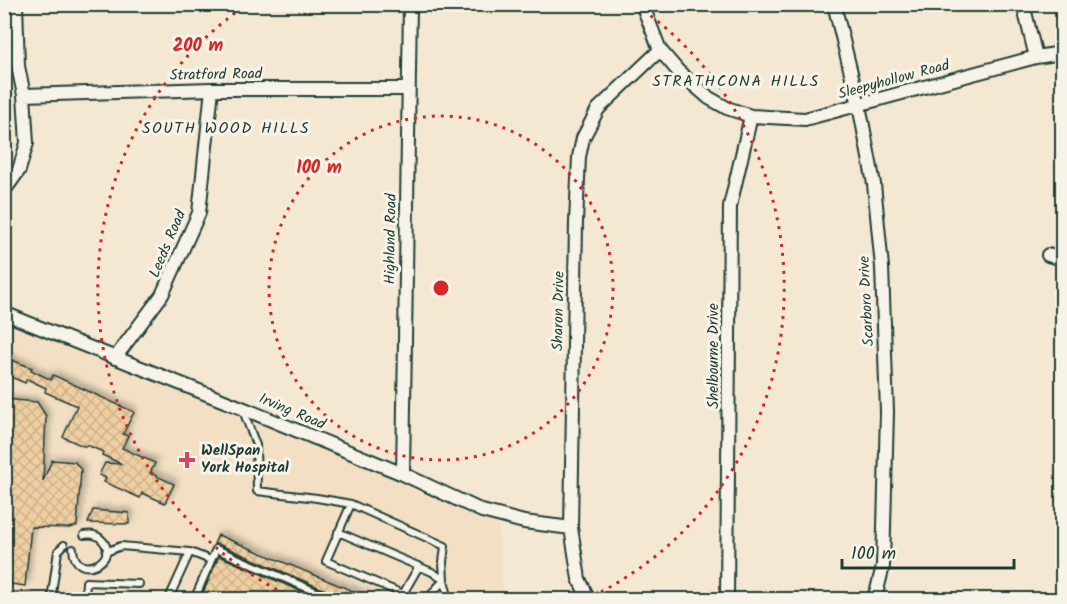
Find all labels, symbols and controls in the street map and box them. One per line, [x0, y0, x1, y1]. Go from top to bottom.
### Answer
text: 200 m [173, 32, 224, 61]
street label: Sleepyhollow Road [836, 53, 953, 106]
street label: Stratford Road [170, 62, 263, 88]
district label: STRATHCONA HILLS [652, 69, 820, 94]
district label: SOUTH WOOD HILLS [142, 116, 310, 141]
text: 100 m [296, 154, 342, 183]
street label: Highland Road [378, 193, 404, 285]
street label: Leeds Road [143, 206, 193, 282]
street label: Scarboro Drive [853, 255, 881, 347]
street label: Sharon Drive [546, 271, 572, 351]
centre of rings [431, 278, 451, 298]
street label: Shelbourne Drive [702, 303, 726, 409]
street label: Irving Road [255, 387, 330, 437]
place label: WellSpan York Hospital [201, 439, 289, 480]
marker: WellSpan York Hospital [178, 451, 196, 469]
scale bar [842, 532, 1014, 570]
text: 100 m [851, 540, 896, 569]

